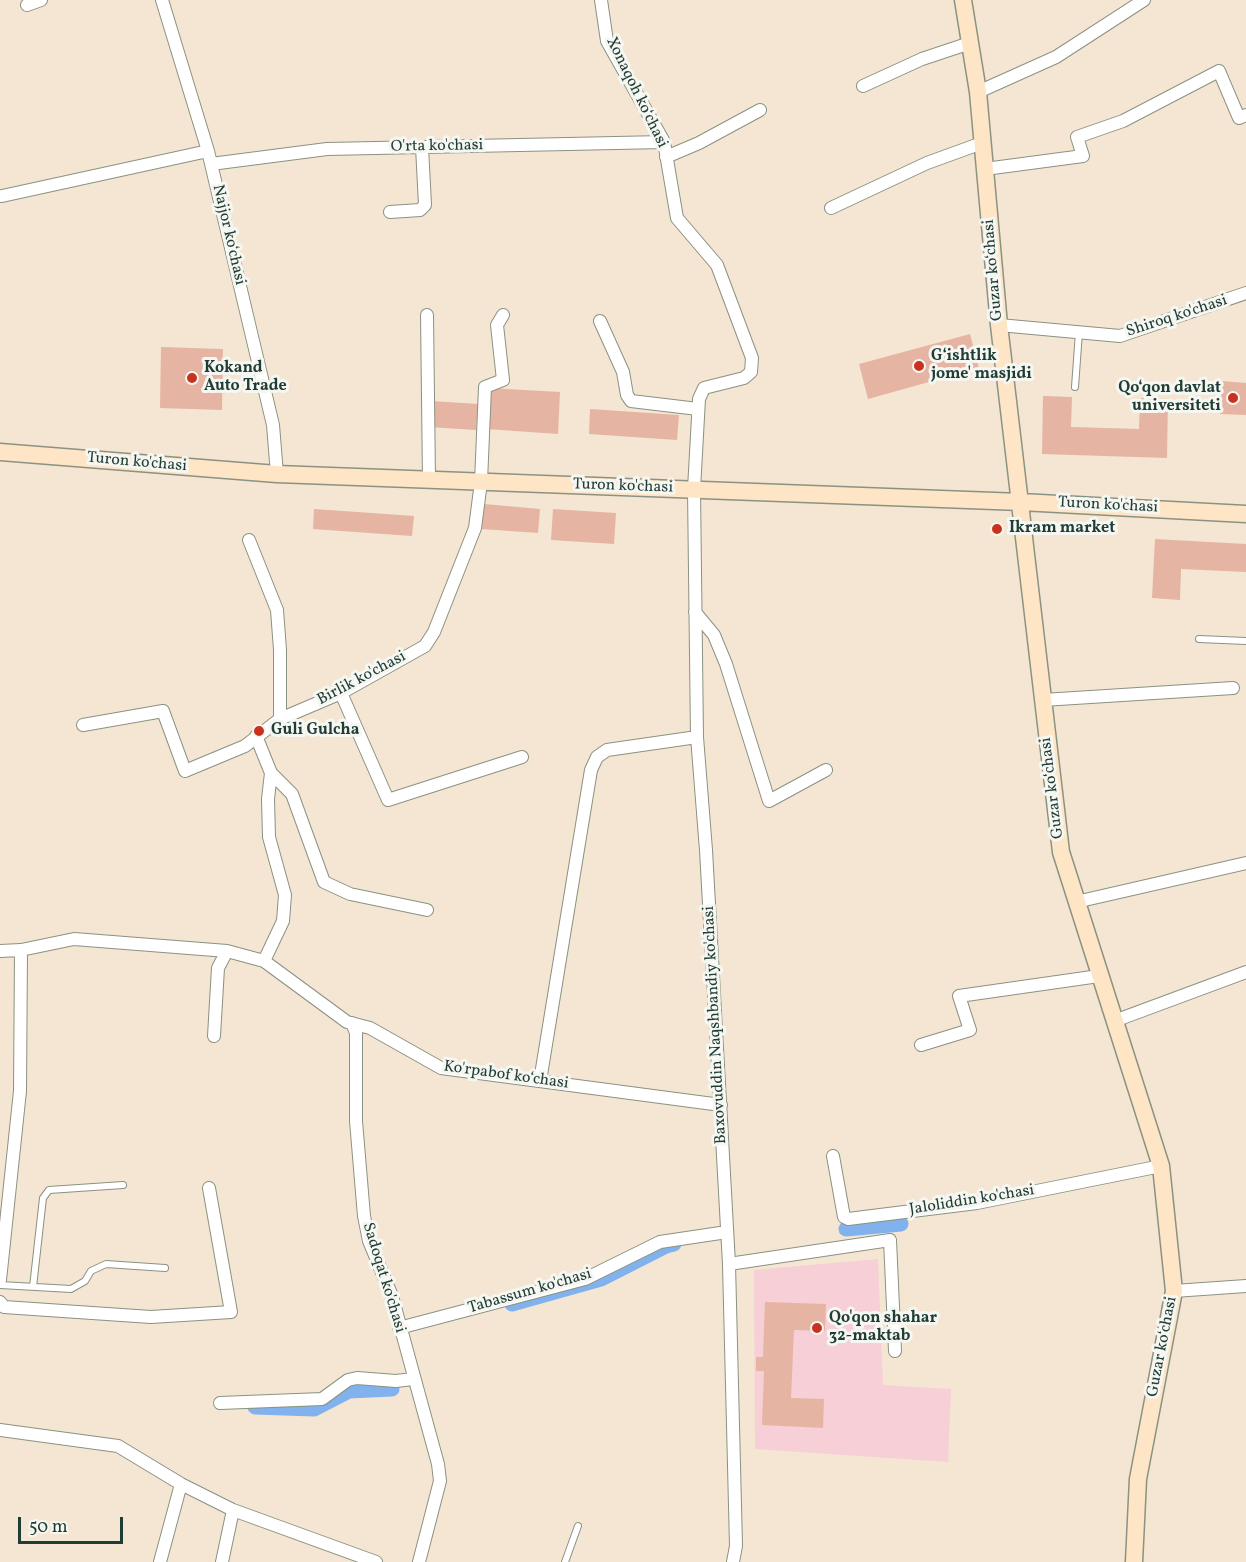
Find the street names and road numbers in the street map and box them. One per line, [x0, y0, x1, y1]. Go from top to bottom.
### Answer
street label: Xonaqoh koʻchasi [601, 34, 671, 152]
street label: O'rta ko'chasi [391, 137, 483, 157]
street label: Najjor koʻchasi [207, 183, 249, 287]
street label: Guzar koʻchasi [980, 218, 1008, 322]
street label: Shiroq ko'chasi [1124, 292, 1230, 342]
street label: Turon ko'chasi [86, 449, 188, 477]
street label: Turon ko'chasi [573, 476, 673, 498]
street label: Turon ko'chasi [1057, 494, 1159, 518]
street label: Birlik ko'chasi [314, 648, 410, 710]
street label: Guzar koʻchasi [1037, 736, 1069, 840]
street label: Baxovuddin Naqshbandiy ko'chasi [700, 905, 732, 1145]
street label: Ko'rpabof koʻchasi [442, 1058, 570, 1094]
street label: Jaloliddin ko'chasi [908, 1182, 1036, 1220]
street label: Sadoqat ko'chasi [357, 1221, 409, 1335]
street label: Tabassum ko'chasi [466, 1265, 594, 1319]
street label: Guzar koʻchasi [1144, 1295, 1182, 1399]

